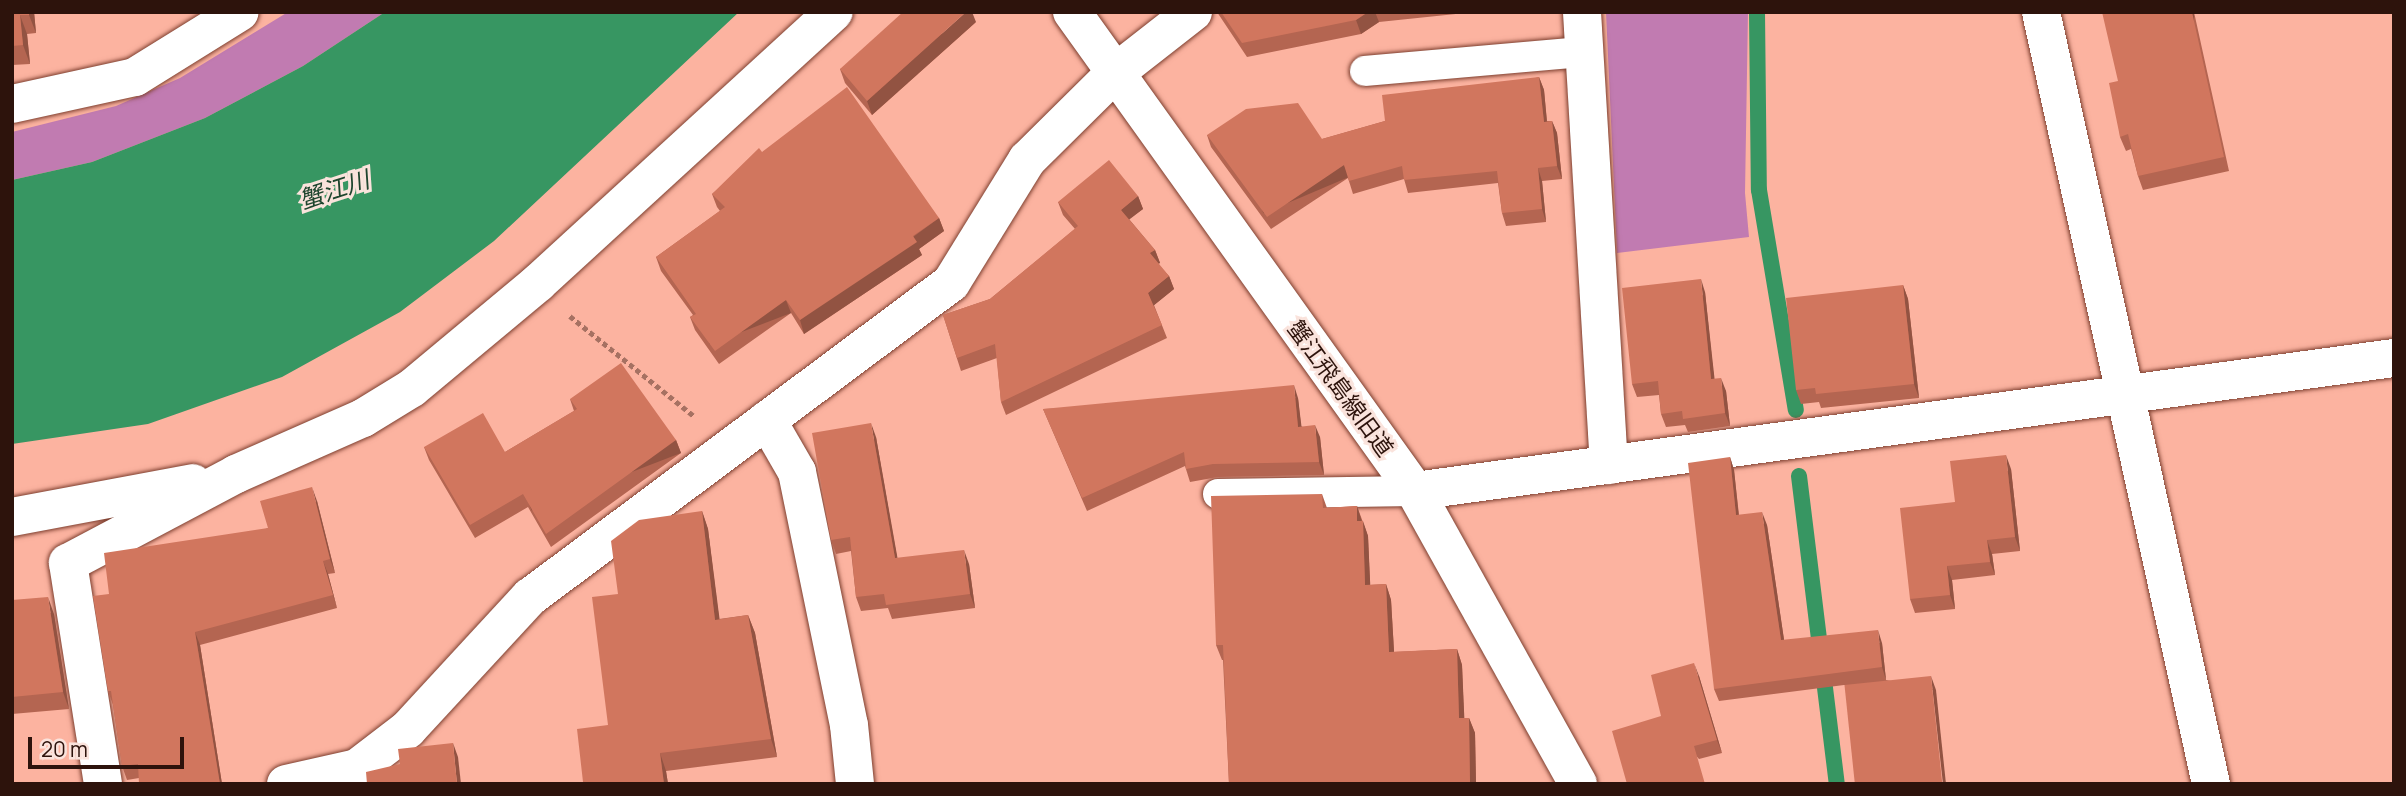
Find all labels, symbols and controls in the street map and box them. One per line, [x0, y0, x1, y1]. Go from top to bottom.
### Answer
water label: 蟹江川 [295, 164, 373, 214]
street label: 蟹江飛島線旧道 [1283, 315, 1399, 461]
scale bar [32, 722, 187, 766]
text: 20 m [41, 735, 88, 763]

